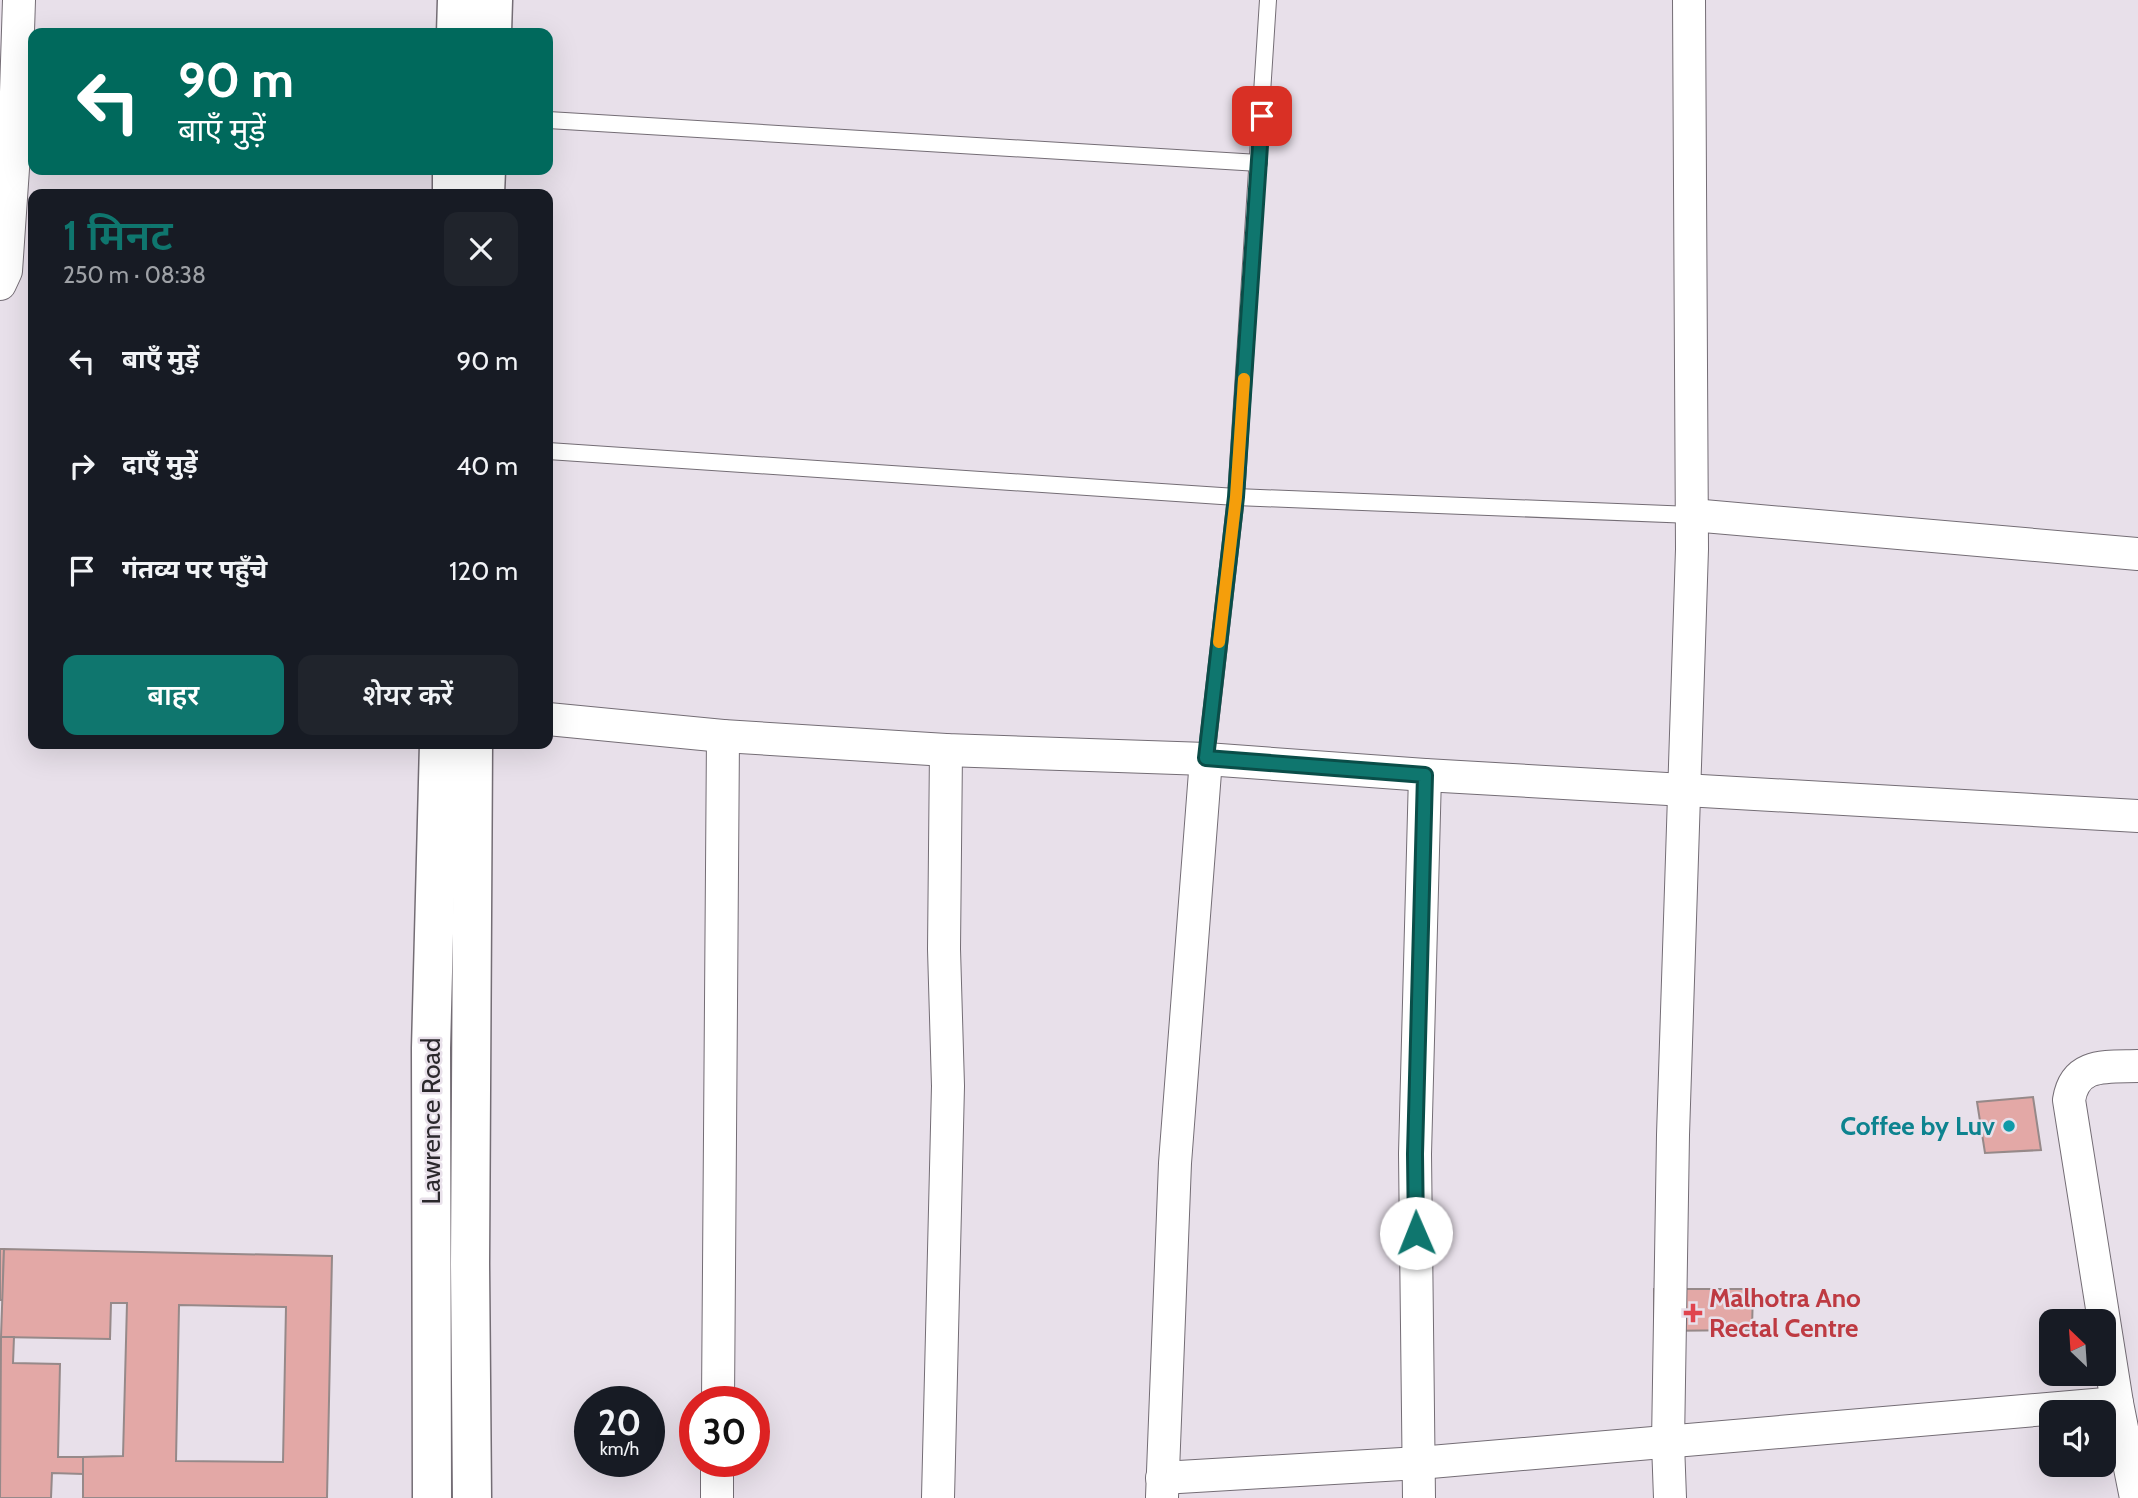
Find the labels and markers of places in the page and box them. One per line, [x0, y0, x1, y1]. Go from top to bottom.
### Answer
pin [1232, 86, 1292, 146]
place label: Coffee by Luv [1840, 1110, 1995, 1142]
marker: Coffee by Luv [2001, 1118, 2017, 1134]
place label: Malhotra Ano Rectal Centre [1709, 1282, 1861, 1344]
marker: Malhotra Ano Rectal Centre [1683, 1303, 1703, 1323]

